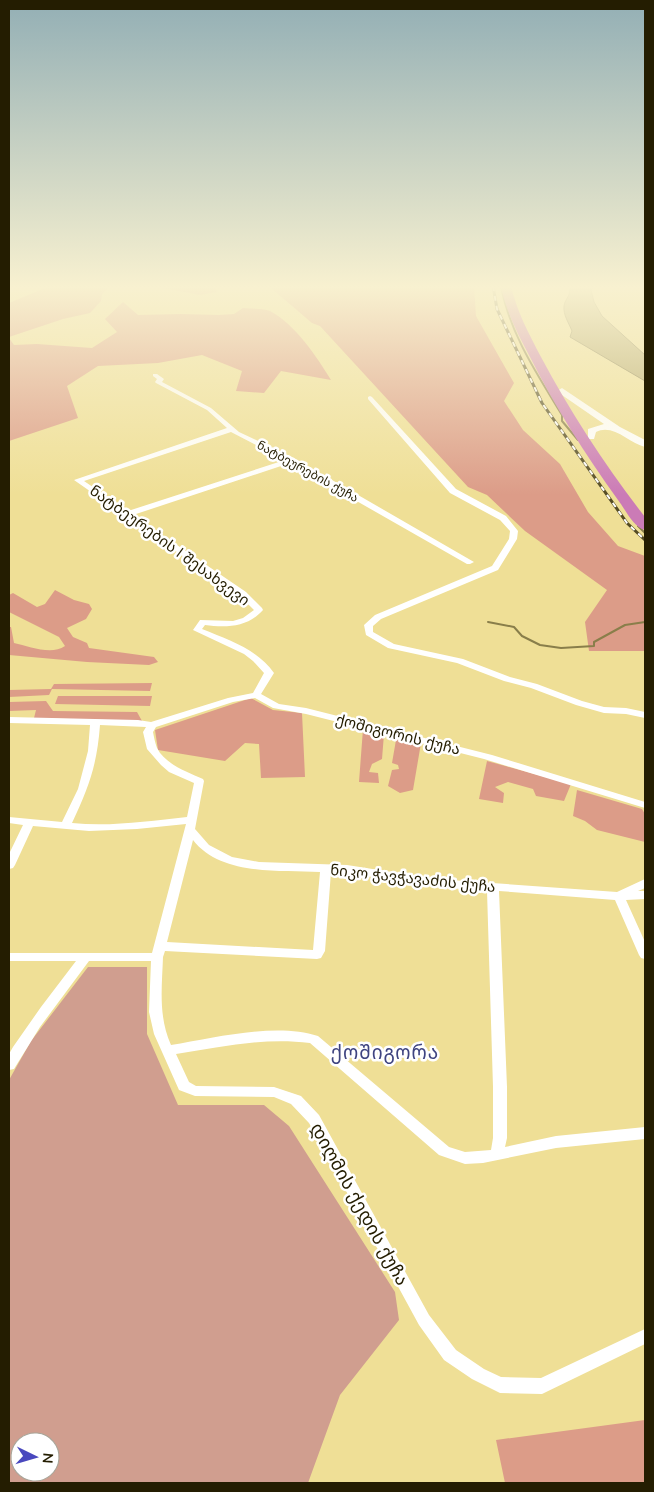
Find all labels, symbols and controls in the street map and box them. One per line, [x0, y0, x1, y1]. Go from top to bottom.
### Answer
street label: ნატბეურების ქუჩა [255, 437, 361, 505]
street label: ნატბეურების I შესახვევი [86, 481, 254, 609]
street label: ქოშიგორის ქუჩა [334, 709, 462, 759]
street label: ნიკო ჭავჭავაძის ქუჩა [329, 860, 497, 896]
district label: ქოშიგორა [331, 1040, 439, 1064]
street label: დიღმის ქედის ქუჩა [306, 1119, 414, 1289]
north arrow [10, 1432, 60, 1482]
text: N [39, 1452, 57, 1464]

